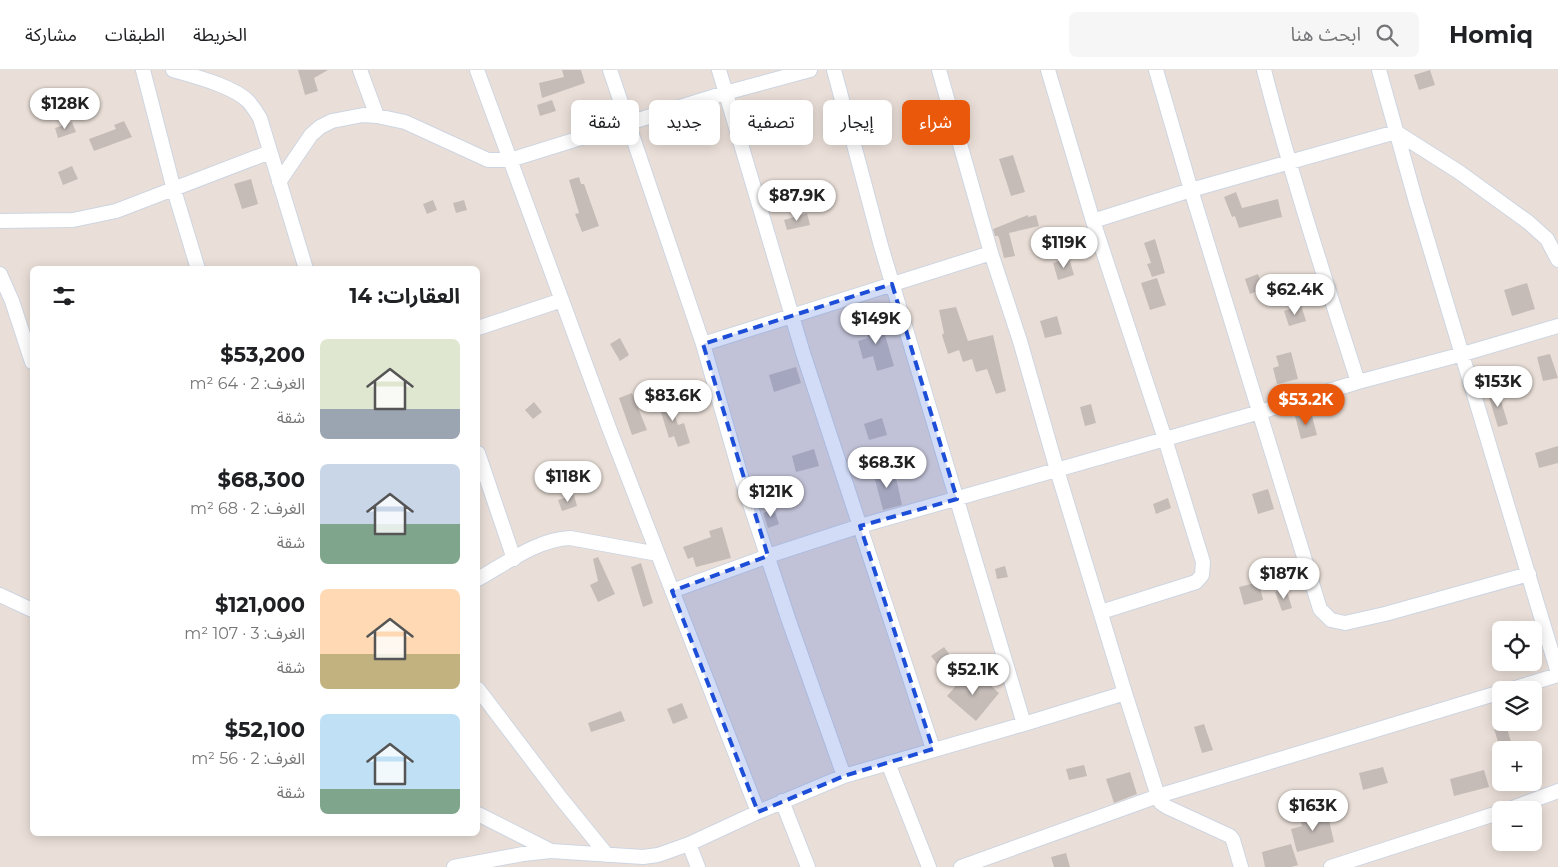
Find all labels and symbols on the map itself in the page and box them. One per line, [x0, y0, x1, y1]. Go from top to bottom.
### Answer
pin: $128K [30, 88, 100, 130]
pin: $87.9K [756, 180, 838, 222]
pin: $119K [1029, 226, 1099, 269]
pin: $62.4K [1254, 274, 1336, 316]
pin: $149K [841, 302, 911, 345]
pin: $153K [1463, 366, 1533, 408]
pin: $83.6K [632, 380, 714, 422]
pin: $53.2K [1265, 384, 1347, 426]
pin: $68.3K [846, 446, 928, 489]
pin: $118K [533, 460, 603, 503]
pin: $121K [736, 476, 806, 518]
pin: $187K [1249, 558, 1319, 600]
pin: $52.1K [932, 654, 1014, 696]
pin: $163K [1278, 790, 1348, 832]

